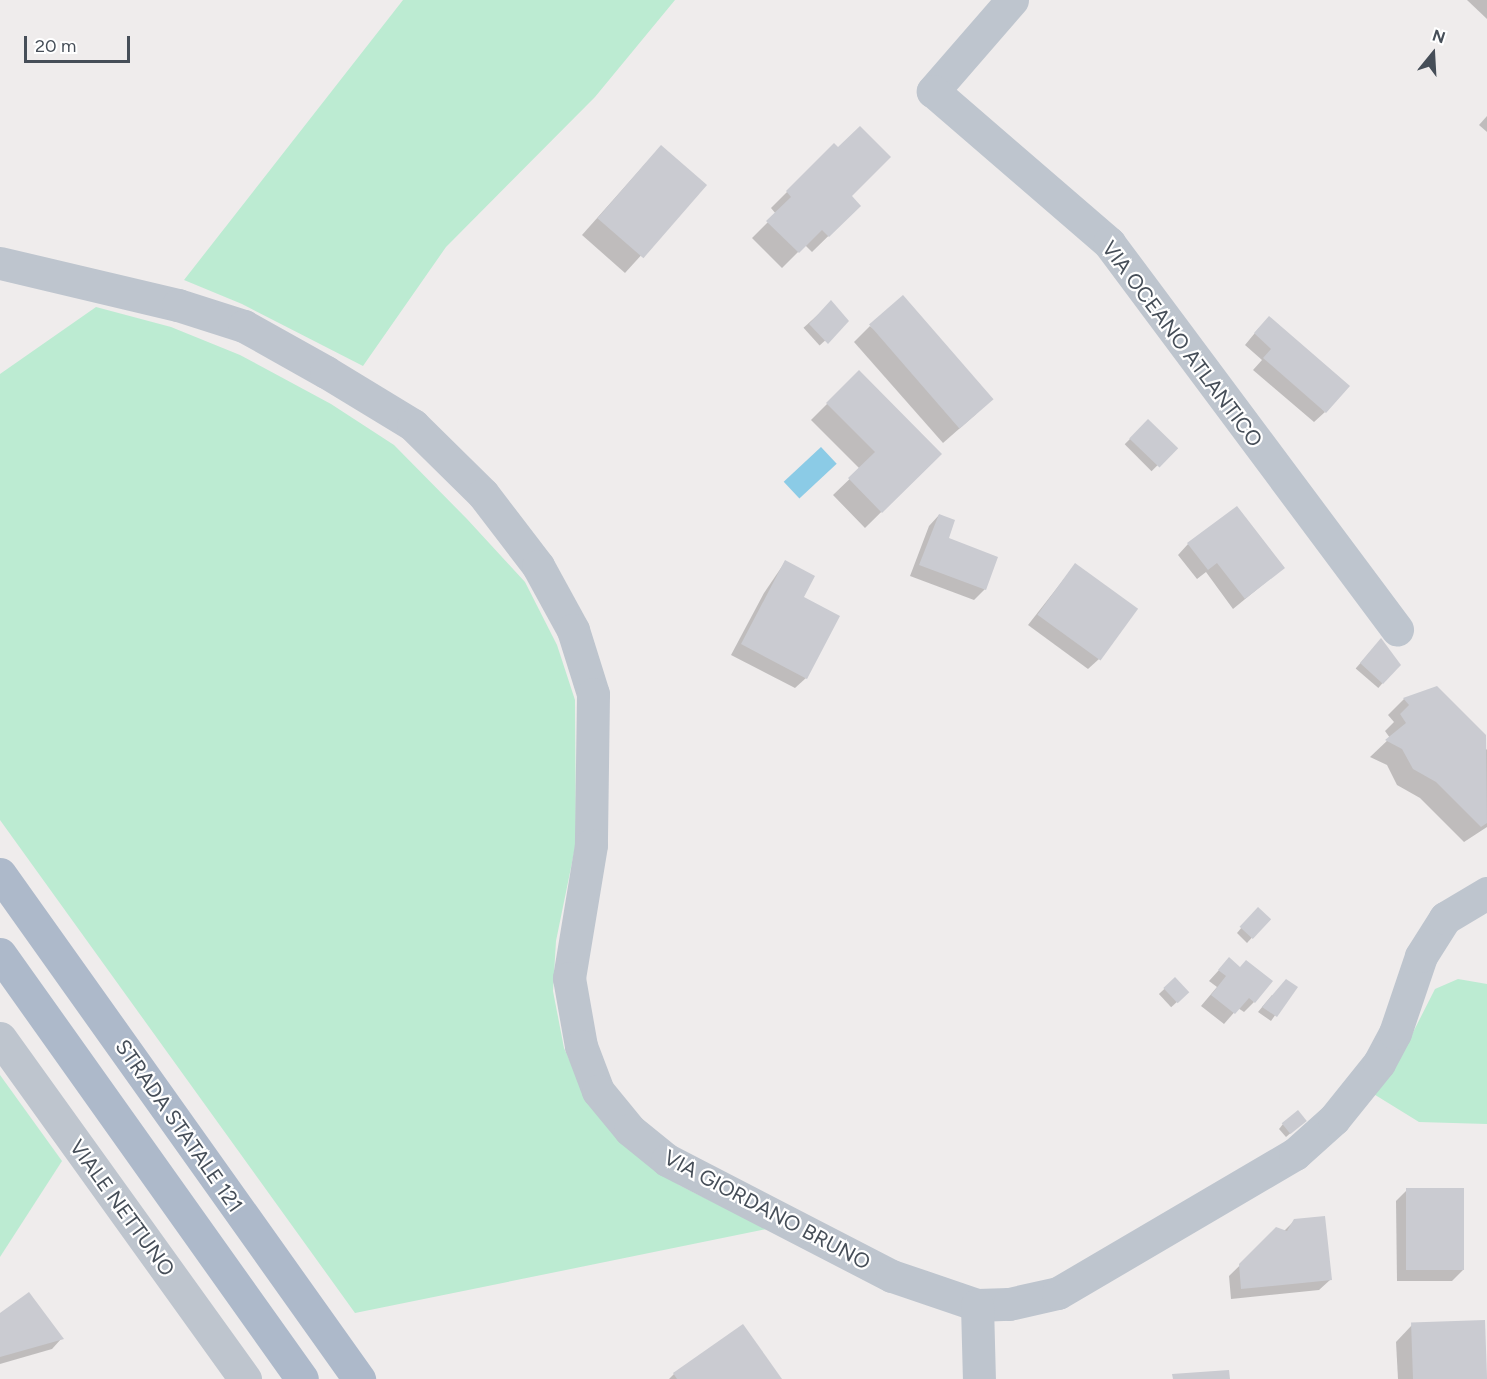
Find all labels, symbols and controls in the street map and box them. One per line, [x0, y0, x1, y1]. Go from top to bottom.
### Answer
scale bar [27, 24, 134, 62]
north arrow [1403, 24, 1463, 84]
text: N [1430, 25, 1448, 47]
text: 20 m [35, 35, 76, 57]
street label: VIA OCEANO ATLANTICO [1096, 236, 1268, 452]
street label: STRADA STATALE 121 [110, 1035, 248, 1217]
street label: VIALE NETTUNO [64, 1135, 180, 1281]
street label: VIA GIORDANO BRUNO [659, 1145, 875, 1275]

